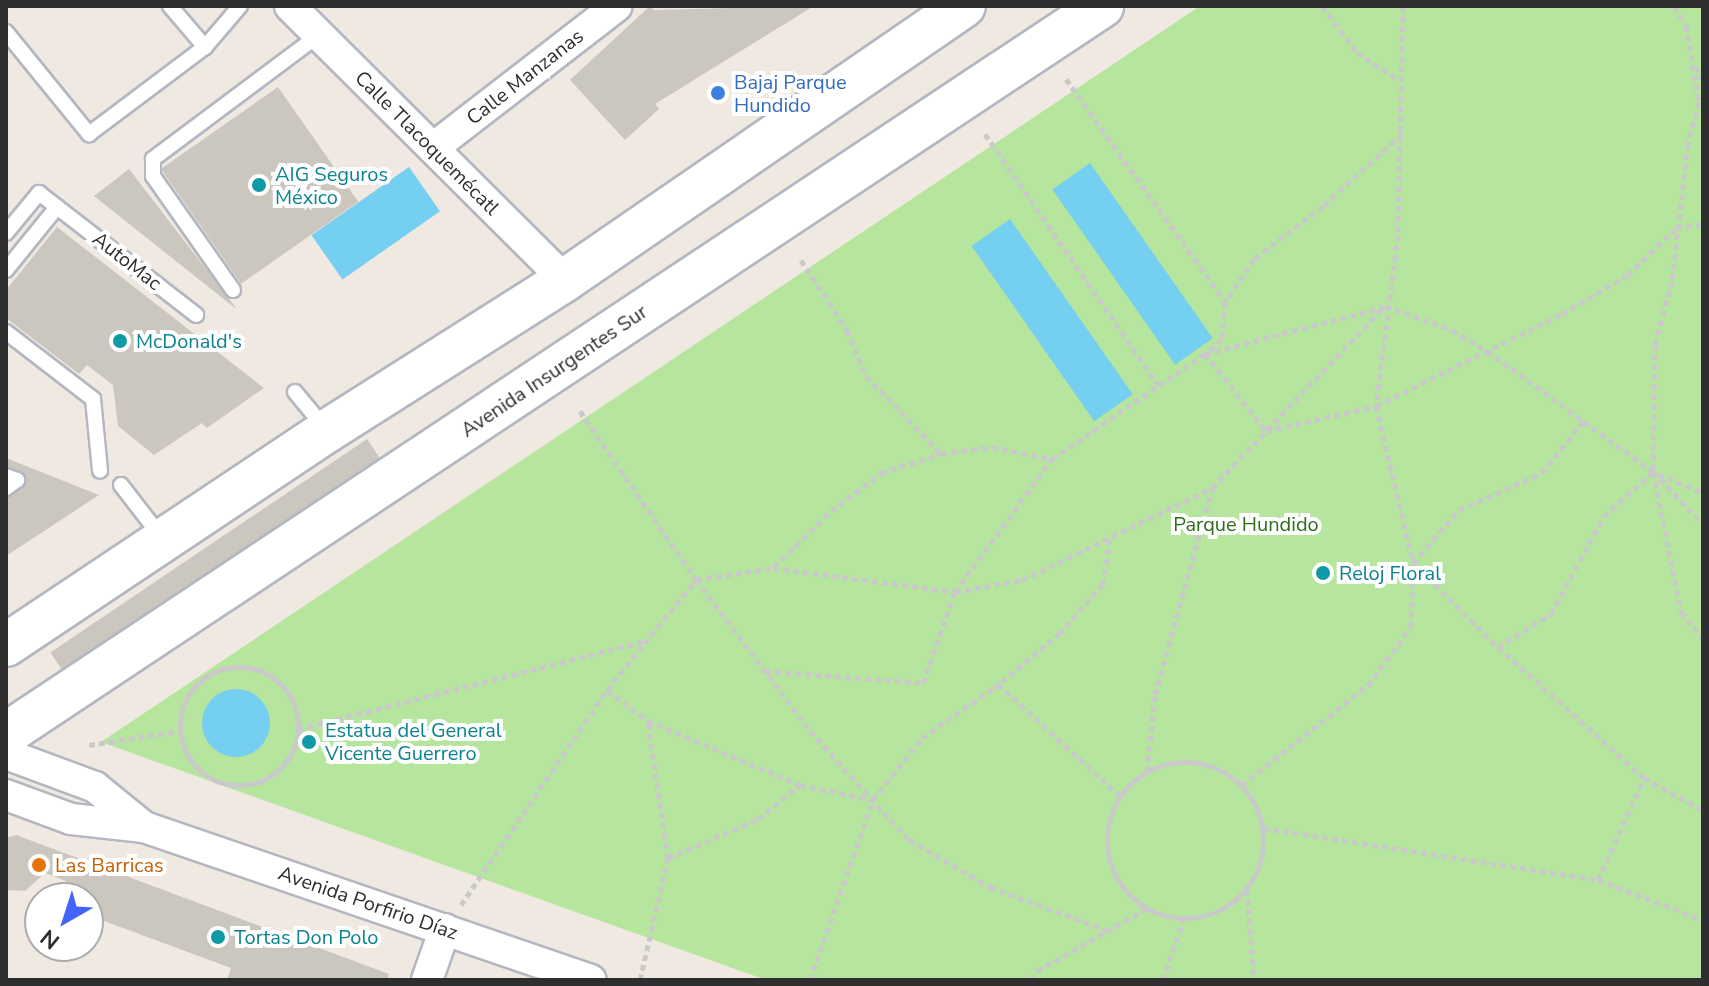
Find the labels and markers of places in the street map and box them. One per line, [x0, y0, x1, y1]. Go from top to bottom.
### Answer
place label: Bajaj Parque Hundido [734, 70, 847, 117]
marker: Bajaj Parque Hundido [709, 84, 727, 102]
place label: AIG Seguros México [275, 162, 388, 209]
marker: AIG Seguros México [250, 176, 268, 194]
place label: McDonald's [136, 329, 242, 353]
marker: McDonald's [111, 332, 129, 350]
place label: Reloj Floral [1339, 561, 1441, 585]
marker: Reloj Floral [1314, 564, 1332, 582]
place label: Estatua del General Vicente Guerrero [325, 718, 502, 765]
marker: Estatua del General Vicente Guerrero [300, 733, 318, 751]
place label: Las Barricas [55, 853, 164, 877]
marker: Las Barricas [30, 856, 48, 874]
place label: Tortas Don Polo [234, 925, 378, 949]
marker: Tortas Don Polo [209, 928, 227, 946]

